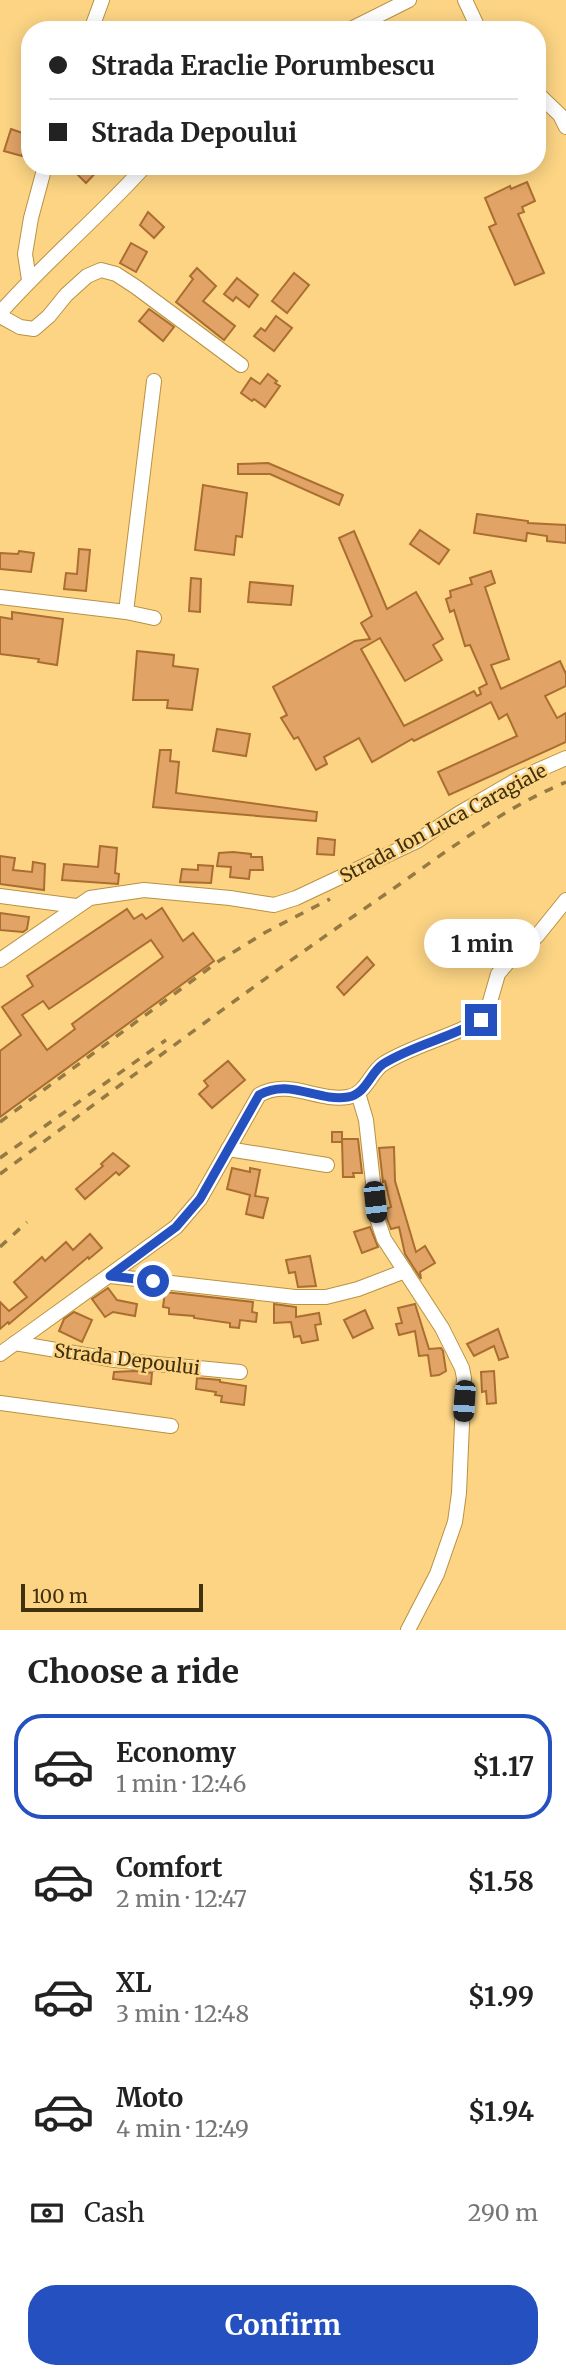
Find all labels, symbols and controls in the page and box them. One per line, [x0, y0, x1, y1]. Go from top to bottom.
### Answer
text: Strada Eraclie Porumbescu [91, 49, 435, 82]
text: Strada Depoului [91, 116, 297, 149]
street label: Strada Ion Luca Caragiale [335, 758, 551, 888]
callout: 1 min [423, 918, 539, 968]
text: 1 min [451, 929, 513, 958]
route end [465, 1004, 497, 1036]
car [363, 1180, 388, 1224]
route start [137, 1265, 169, 1297]
street label: Strada Depoului [53, 1338, 201, 1380]
car [453, 1379, 476, 1423]
scale bar [21, 1581, 203, 1613]
text: 100 m [32, 1584, 88, 1608]
text: Choose a ride [28, 1652, 239, 1692]
icon: car [32, 1735, 95, 1798]
text: Economy [116, 1736, 236, 1769]
text: $1.17 [472, 1750, 534, 1783]
text: 1 min · 12:46 [116, 1769, 246, 1798]
icon: car [32, 1850, 95, 1913]
text: Comfort [116, 1851, 222, 1884]
text: $1.58 [468, 1865, 534, 1898]
text: 2 min · 12:47 [116, 1884, 247, 1913]
icon: car [32, 1965, 95, 2028]
text: XL [116, 1966, 152, 1999]
text: $1.99 [468, 1980, 534, 2013]
text: 3 min · 12:48 [116, 1999, 249, 2028]
icon: car [32, 2080, 95, 2143]
text: Moto [116, 2081, 183, 2114]
text: $1.94 [468, 2095, 534, 2128]
text: 4 min · 12:49 [116, 2114, 249, 2143]
icon: cash [28, 2194, 66, 2232]
text: Cash [84, 2196, 145, 2229]
text: 290 m [468, 2198, 538, 2227]
button: Confirm [28, 2285, 538, 2365]

